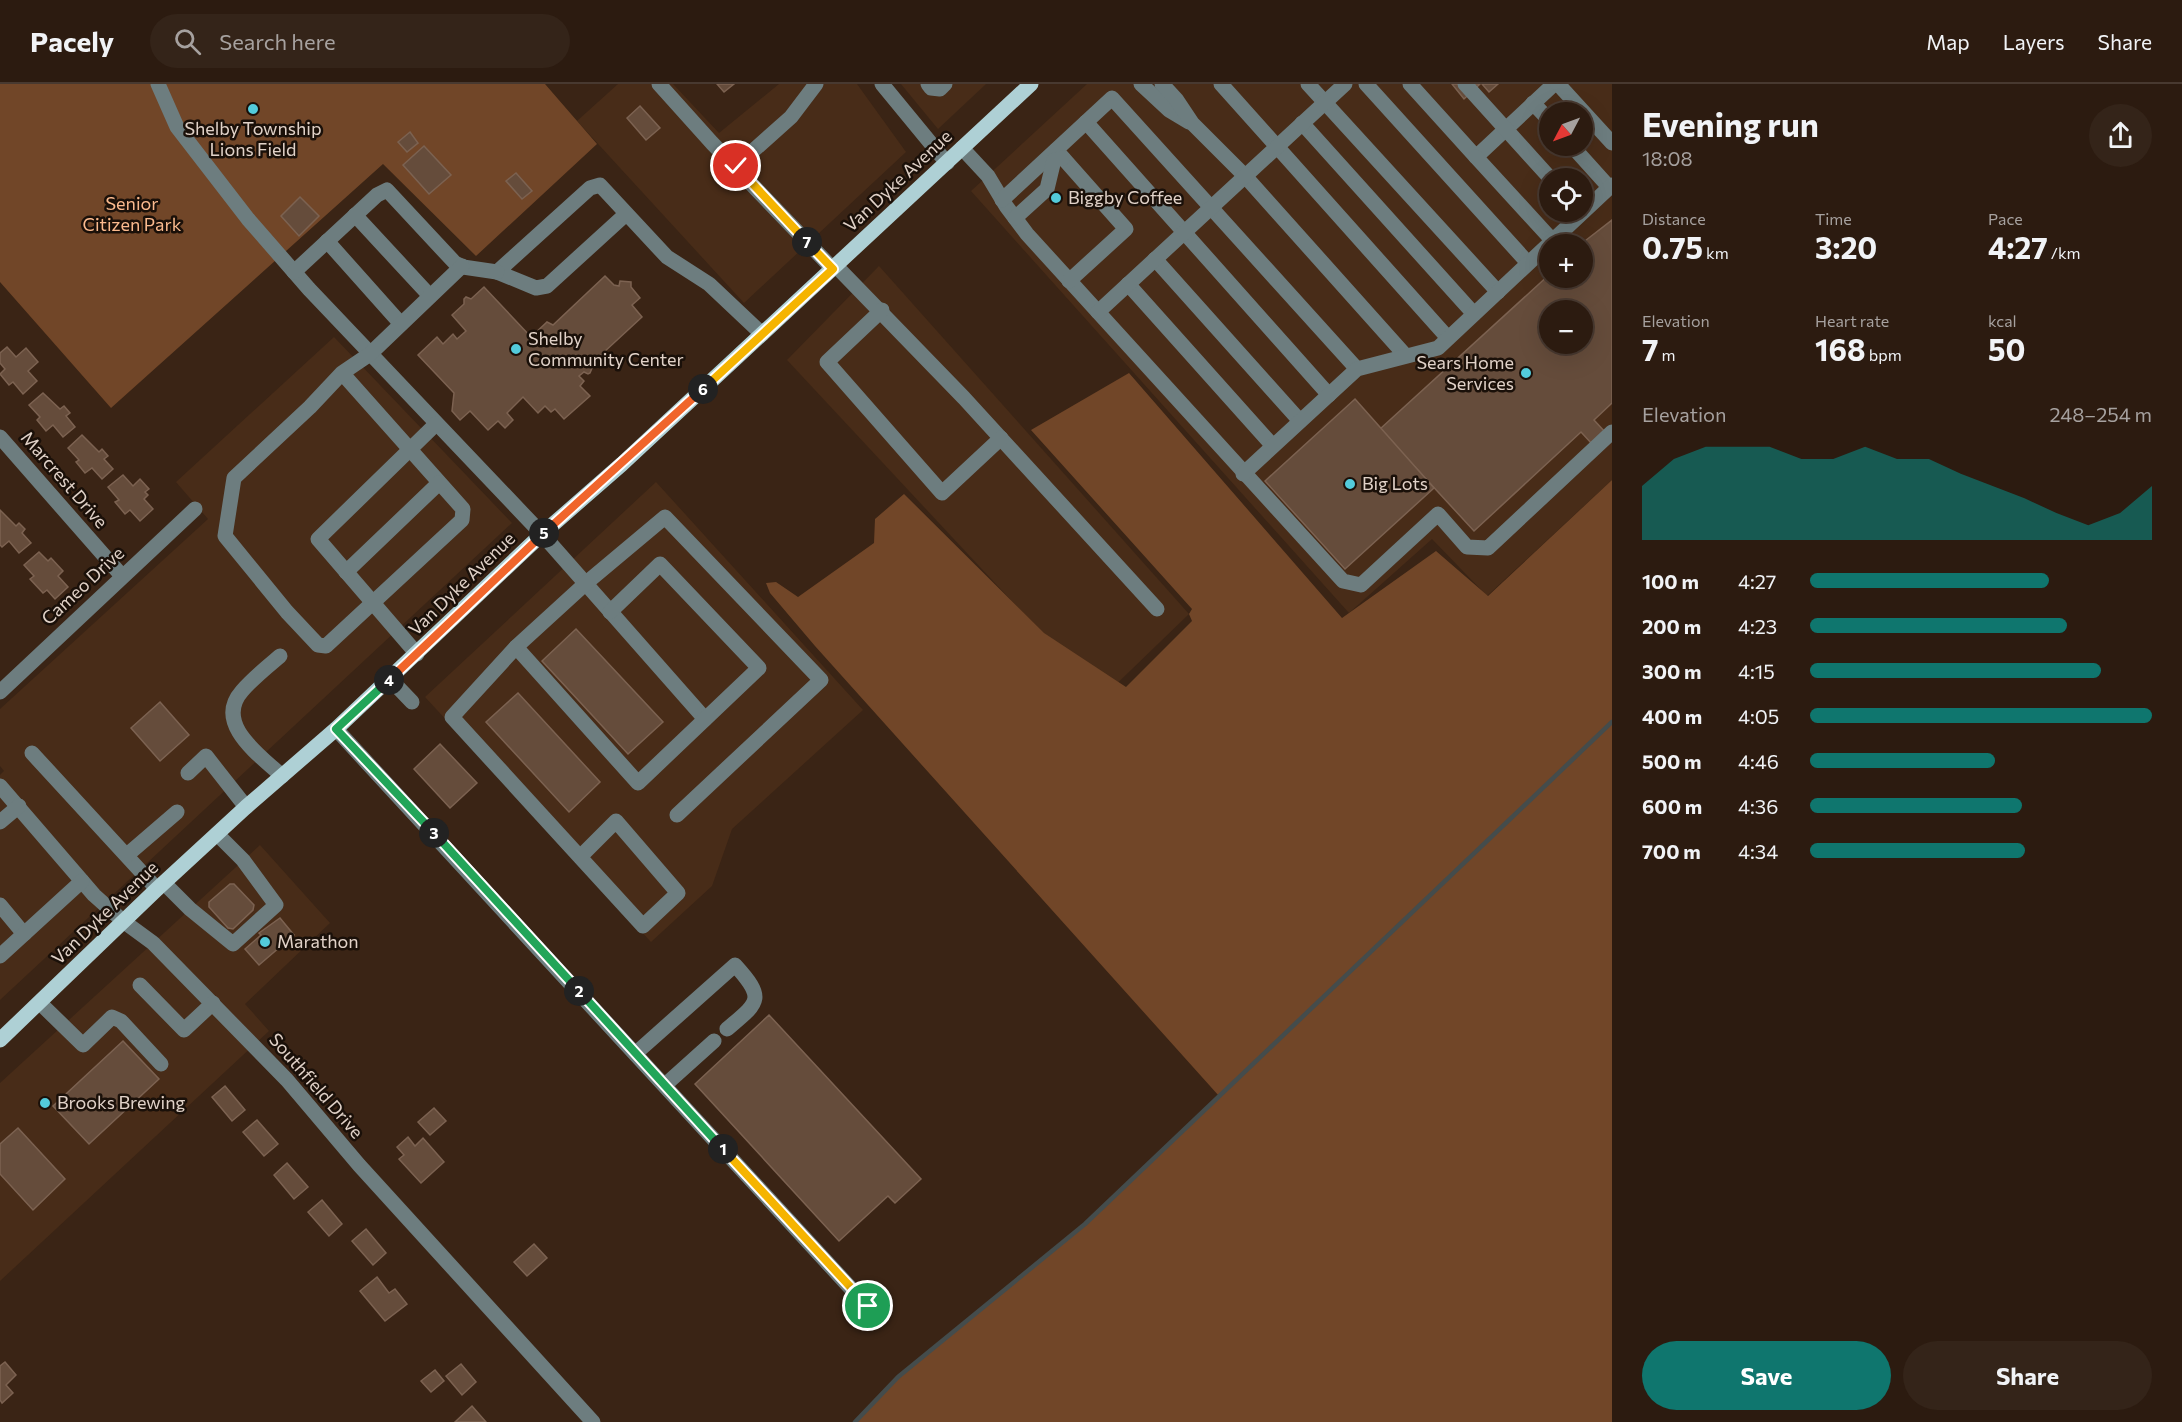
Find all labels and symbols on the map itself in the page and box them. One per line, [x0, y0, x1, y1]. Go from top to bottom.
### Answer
marker: Shelby Township Lions Field [246, 102, 260, 116]
north arrow [1539, 102, 1593, 156]
place label: Shelby Township Lions Field [184, 117, 322, 160]
street label: Van Dyke Avenue [839, 125, 956, 236]
pin [710, 140, 761, 191]
place label: Biggby Coffee [1068, 186, 1182, 208]
marker: Biggby Coffee [1049, 191, 1063, 205]
park label: Senior Citizen Park [83, 192, 182, 235]
pin: 7 [792, 227, 822, 257]
place label: Shelby Community Center [528, 327, 684, 370]
marker: Shelby Community Center [509, 342, 523, 356]
place label: Sears Home Services [1417, 351, 1514, 394]
marker: Sears Home Services [1519, 366, 1533, 380]
pin: 6 [688, 374, 718, 404]
street label: Marcrest Drive [17, 426, 113, 532]
place label: Big Lots [1362, 472, 1428, 494]
marker: Big Lots [1343, 477, 1357, 491]
pin: 5 [529, 518, 559, 548]
street label: Van Dyke Avenue [404, 527, 519, 640]
street label: Cameo Drive [37, 542, 128, 629]
pin: 4 [374, 665, 404, 695]
pin: 3 [419, 818, 449, 848]
street label: Van Dyke Avenue [47, 856, 162, 969]
place label: Marathon [277, 930, 359, 952]
marker: Marathon [258, 935, 272, 949]
pin: 2 [564, 976, 594, 1006]
street label: Southfield Drive [265, 1028, 368, 1142]
place label: Brooks Brewing [57, 1091, 186, 1113]
marker: Brooks Brewing [38, 1096, 52, 1110]
pin: 1 [708, 1134, 738, 1164]
pin [842, 1280, 893, 1331]

